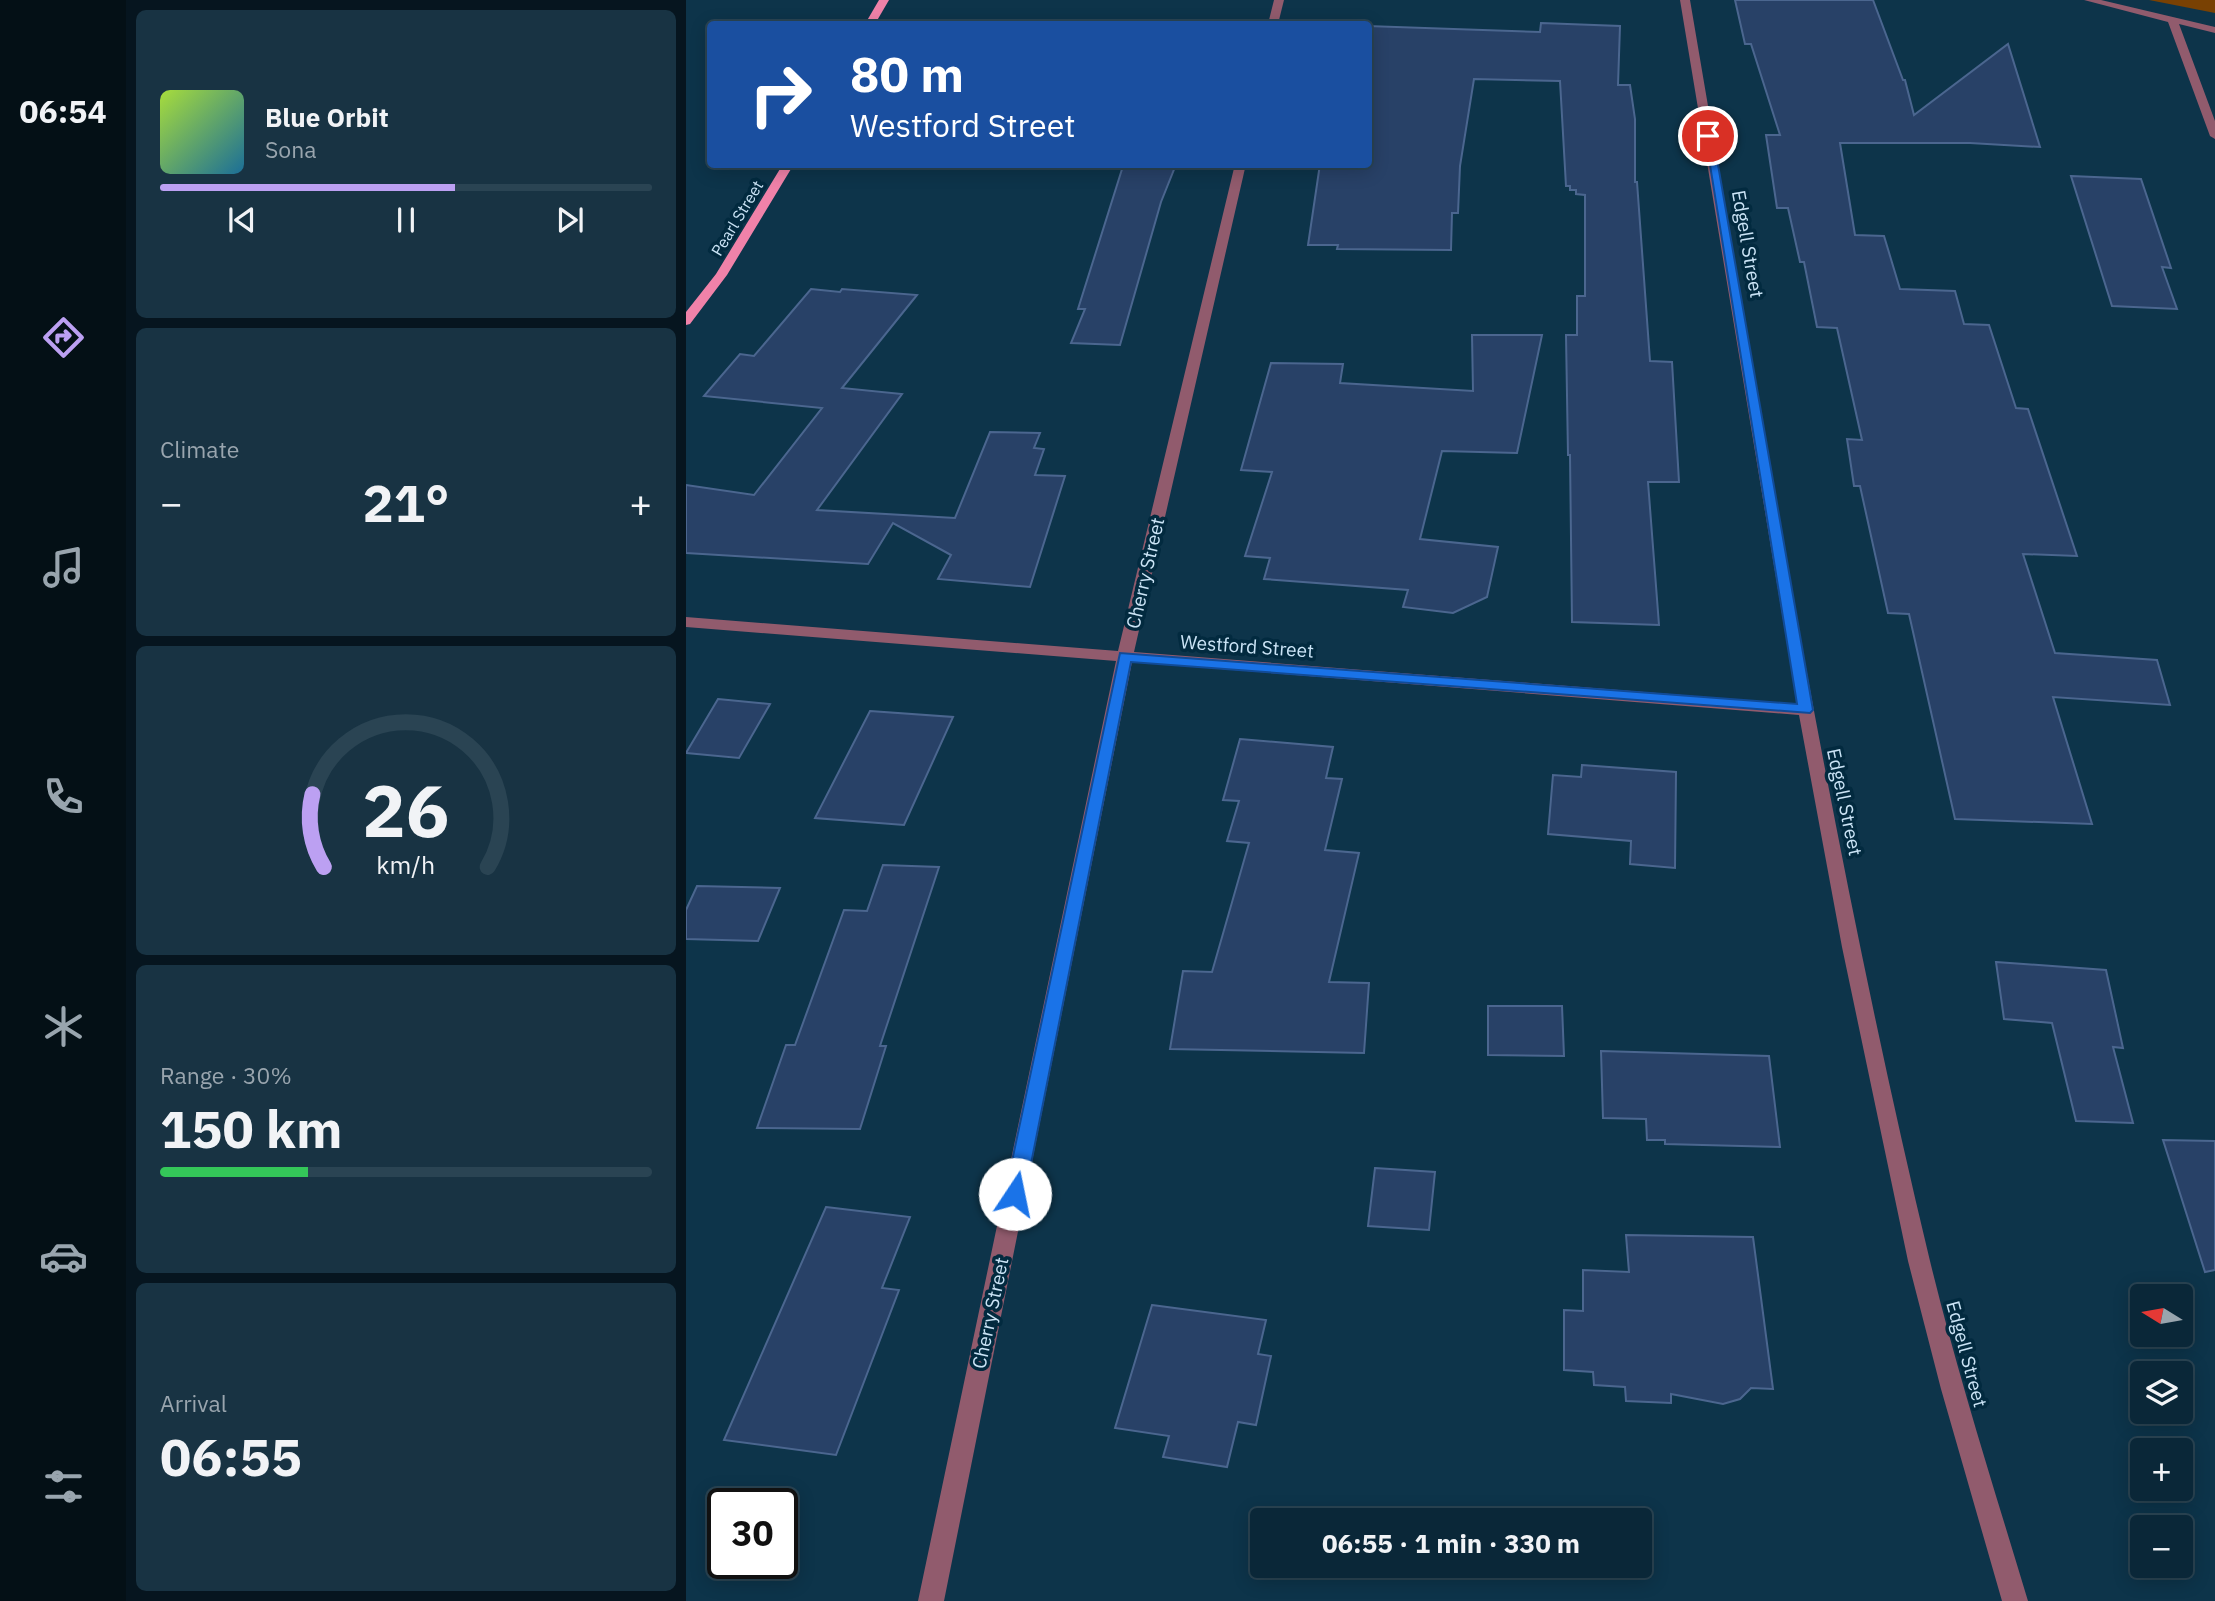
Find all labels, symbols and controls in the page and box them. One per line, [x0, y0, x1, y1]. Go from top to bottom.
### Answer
text: 80 m [850, 42, 964, 105]
icon: right [735, 49, 826, 140]
text: 06:54 [19, 90, 107, 132]
text: Blue Orbit [265, 100, 389, 134]
text: Westford Street [850, 104, 1075, 146]
pin [1678, 106, 1738, 166]
icon: arrive [1689, 117, 1727, 155]
text: Sona [265, 134, 317, 164]
street label: Pearl Street [707, 177, 767, 259]
street label: Edgell Street [1727, 188, 1769, 300]
icon: previous [223, 201, 261, 239]
icon: pause [387, 201, 425, 239]
icon: next [551, 201, 589, 239]
icon: directions [39, 313, 88, 362]
text: Climate [160, 434, 239, 464]
text: 21° [363, 469, 449, 536]
text: − [160, 478, 183, 527]
text: + [629, 478, 652, 527]
street label: Cherry Street [1121, 515, 1169, 631]
icon: music [39, 543, 88, 592]
street label: Westford Street [1179, 629, 1315, 663]
street label: Edgell Street [1822, 746, 1868, 858]
text: 26 [362, 762, 450, 857]
icon: phone [39, 772, 88, 821]
text: km/h [377, 847, 435, 880]
icon: climate [39, 1002, 88, 1051]
text: Range · 30% [160, 1060, 292, 1090]
text: 150 km [160, 1095, 342, 1162]
position arrow [978, 1157, 1052, 1231]
icon: car [39, 1232, 88, 1281]
street label: Cherry Street [966, 1255, 1014, 1371]
north arrow [2130, 1284, 2193, 1348]
map controls [2130, 1284, 2193, 1578]
street label: Edgell Street [1941, 1298, 1993, 1410]
button: layers [2130, 1361, 2193, 1424]
text: Arrival [160, 1388, 227, 1418]
text: 06:55 [160, 1423, 302, 1490]
button: + [2130, 1438, 2193, 1501]
icon: filters [39, 1462, 88, 1511]
speed limit sign: 30 [707, 1488, 798, 1579]
button: − [2130, 1515, 2193, 1578]
text: 06:55 · 1 min · 330 m [1322, 1526, 1580, 1560]

